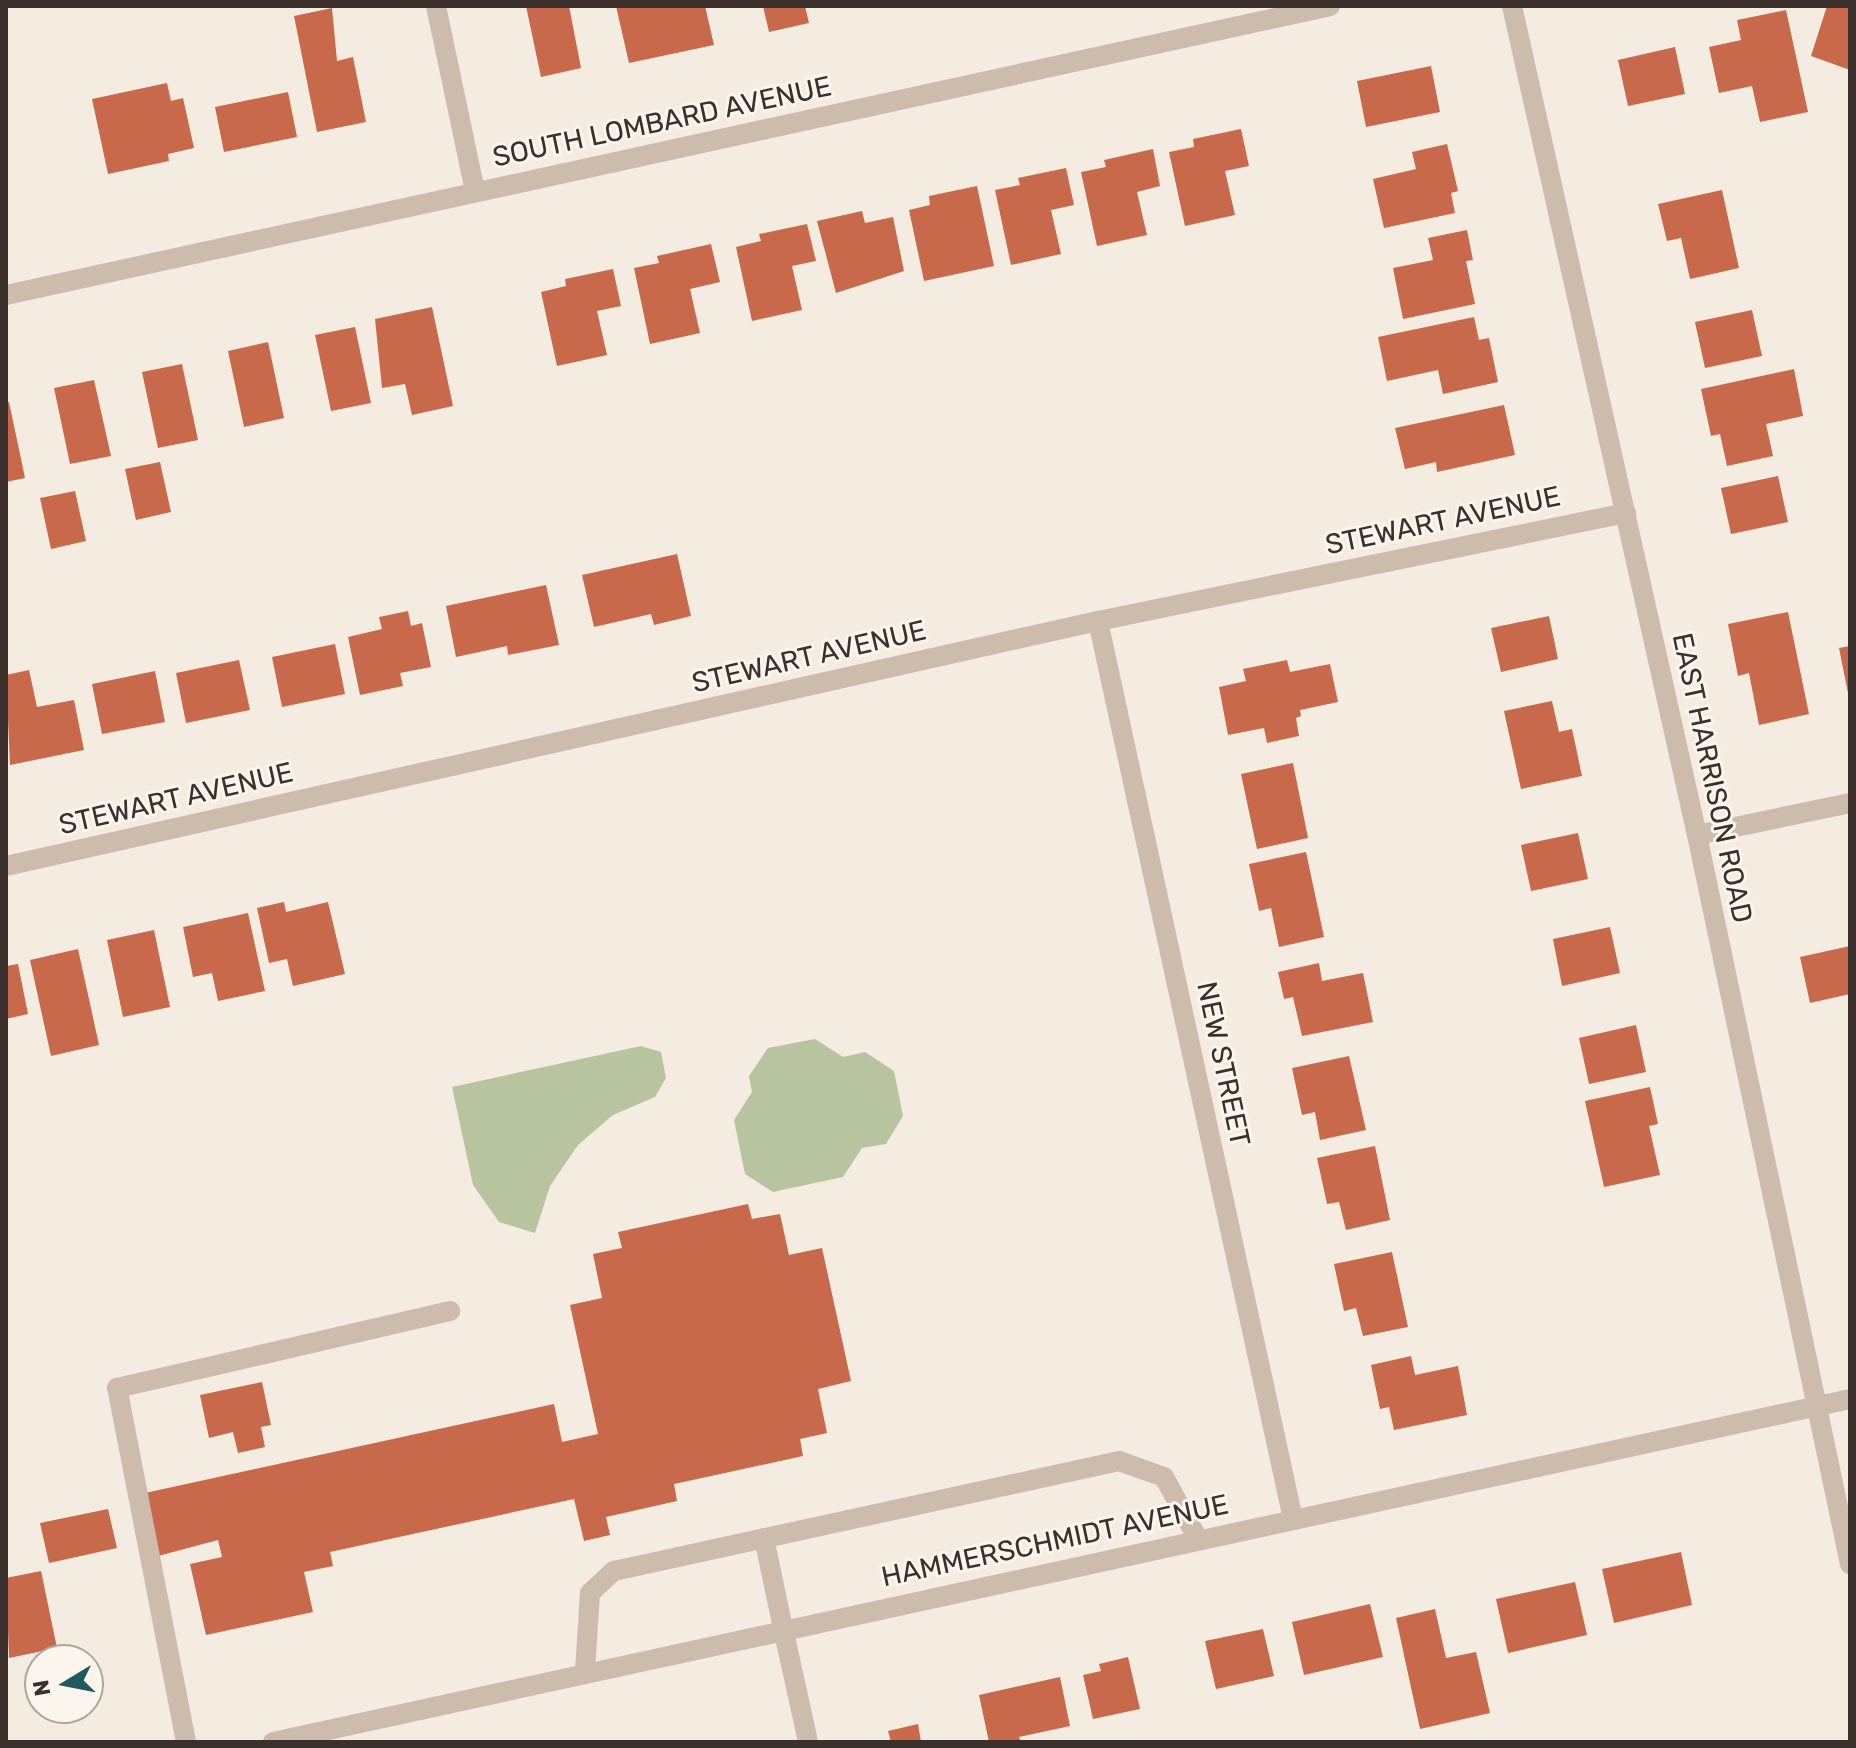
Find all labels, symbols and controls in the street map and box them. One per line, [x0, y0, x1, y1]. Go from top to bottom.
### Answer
street label: SOUTH LOMBARD AVENUE [489, 70, 835, 174]
street label: STEWART AVENUE [1322, 480, 1564, 562]
street label: STEWART AVENUE [688, 614, 930, 700]
street label: EAST HARRISON ROAD [1665, 630, 1759, 926]
street label: STEWART AVENUE [55, 756, 297, 842]
street label: NEW STREET [1189, 979, 1257, 1149]
street label: HAMMERSCHMIDT AVENUE [878, 1488, 1232, 1594]
north arrow [24, 1644, 104, 1724]
text: N [27, 1678, 57, 1698]

